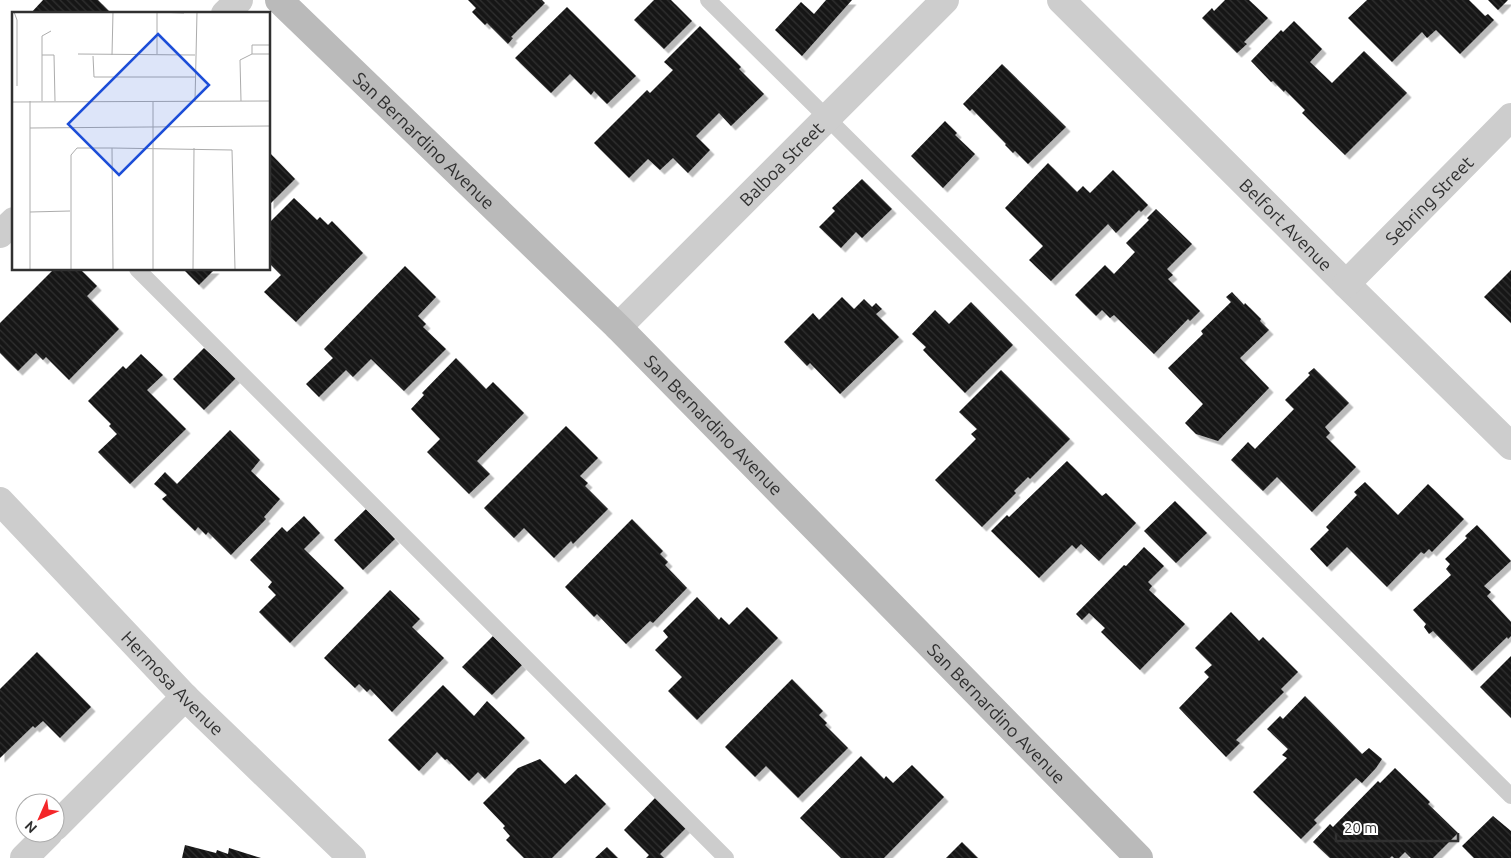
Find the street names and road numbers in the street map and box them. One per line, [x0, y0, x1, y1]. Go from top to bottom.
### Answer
street label: San Bernardino Avenue [350, 68, 499, 213]
street label: Balboa Street [735, 118, 827, 210]
street label: Sebring Street [1381, 152, 1477, 248]
street label: Belfort Avenue [1236, 174, 1337, 275]
street label: San Bernardino Avenue [641, 351, 787, 499]
street label: Hermosa Avenue [118, 627, 228, 739]
street label: San Bernardino Avenue [924, 639, 1070, 787]

